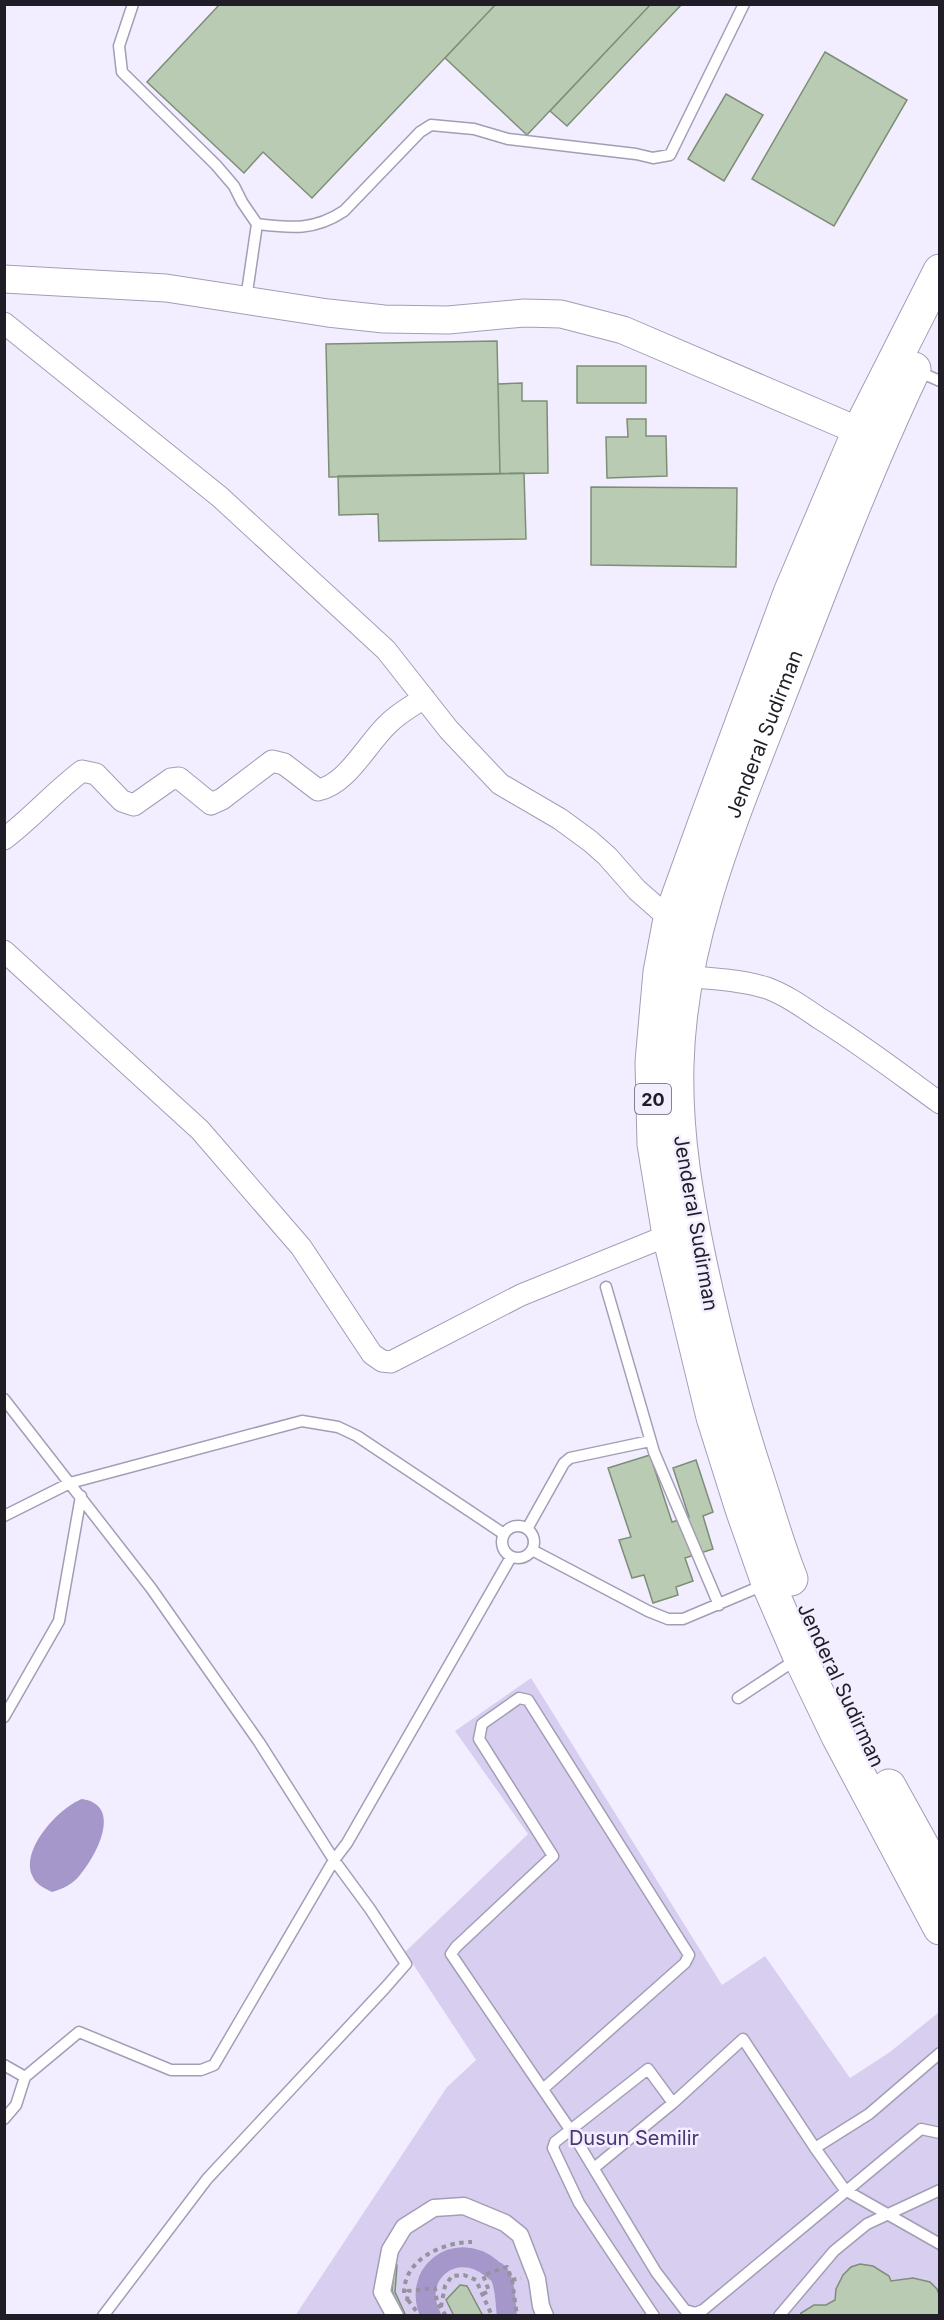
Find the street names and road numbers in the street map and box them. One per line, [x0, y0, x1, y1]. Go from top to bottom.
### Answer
street label: Jenderal Sudirman [721, 647, 808, 821]
road number: 20 [635, 1084, 671, 1114]
street label: Jenderal Sudirman [669, 1133, 723, 1313]
street label: Jenderal Sudirman [792, 1599, 890, 1771]

